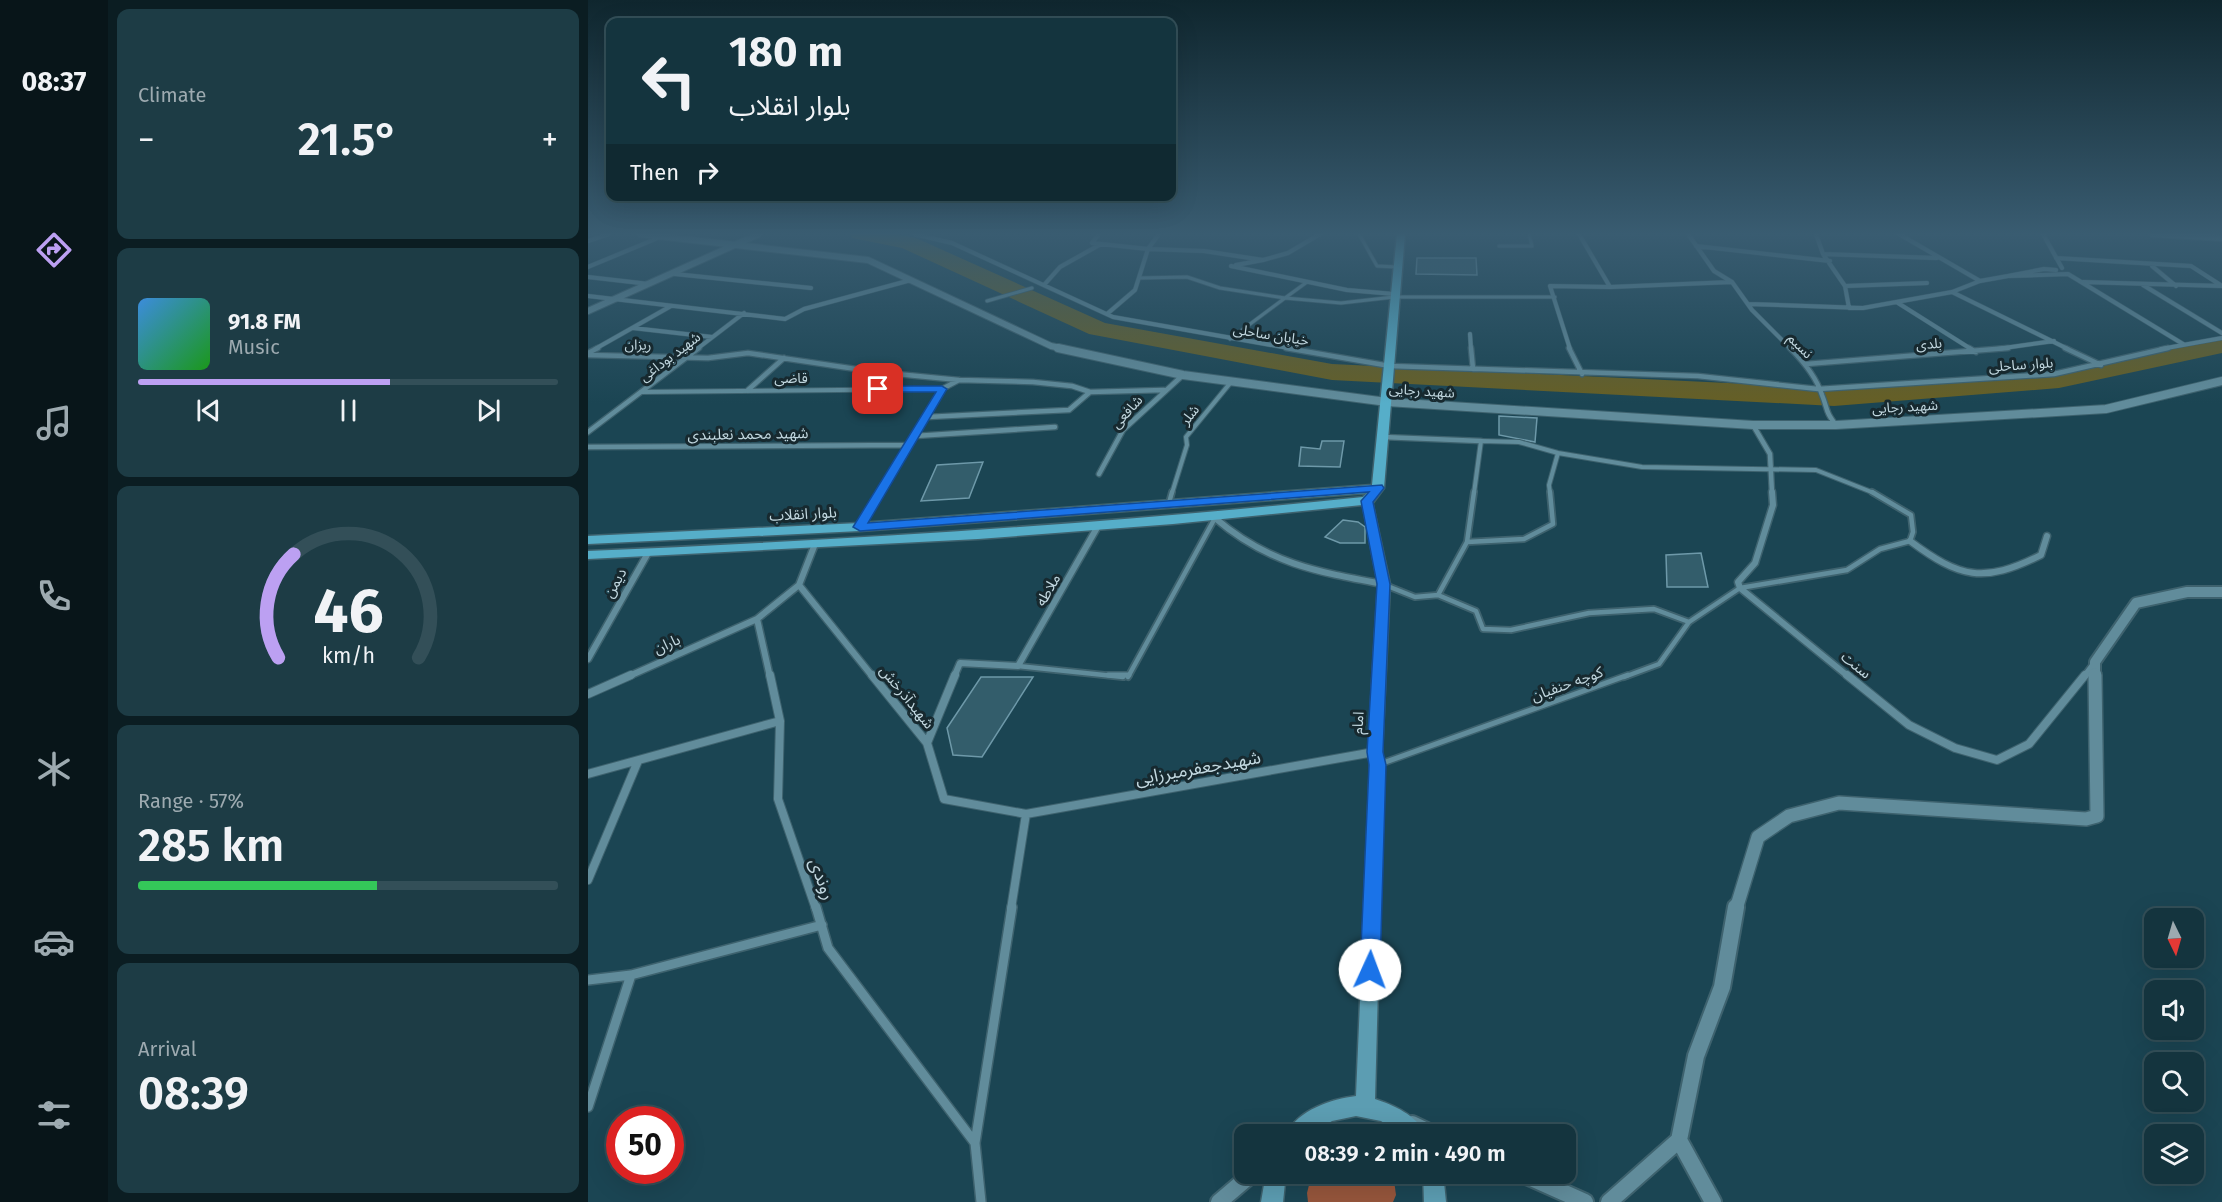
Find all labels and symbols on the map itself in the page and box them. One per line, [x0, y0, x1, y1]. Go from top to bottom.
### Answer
street label: خیابان ساحلی [1232, 321, 1310, 349]
street label: شهید بوداغی [636, 328, 704, 386]
street label: نسیم [1782, 330, 1816, 364]
street label: بلدی [1915, 335, 1943, 353]
street label: ریزان [624, 336, 652, 354]
street label: بلوار ساحلی [1988, 354, 2054, 376]
pin [852, 363, 903, 414]
street label: قاضی [774, 370, 808, 387]
street label: شهید رجایی [1389, 380, 1455, 402]
street label: شافعی [1108, 392, 1146, 432]
street label: شهید رجایی [1872, 397, 1938, 417]
street label: شلر [1176, 402, 1203, 429]
street label: شهید محمد نعلبندی [687, 424, 809, 444]
street label: بلوار انقلاب [769, 503, 837, 525]
street label: دیمن [600, 565, 630, 601]
street label: ملاطه [1032, 571, 1064, 609]
street label: باران [651, 630, 683, 658]
street label: سنت [1837, 648, 1875, 683]
street label: شهیدآذرخش [876, 662, 938, 733]
street label: کوچه حنفیان [1529, 662, 1606, 706]
street label: امام [1348, 711, 1370, 735]
street label: شهیدجعفرمیرزایی [1133, 746, 1263, 790]
street label: روندی [804, 855, 840, 903]
north arrow [2144, 908, 2204, 968]
position arrow [1338, 938, 1402, 1002]
speed limit sign: 50 [606, 1106, 684, 1184]

